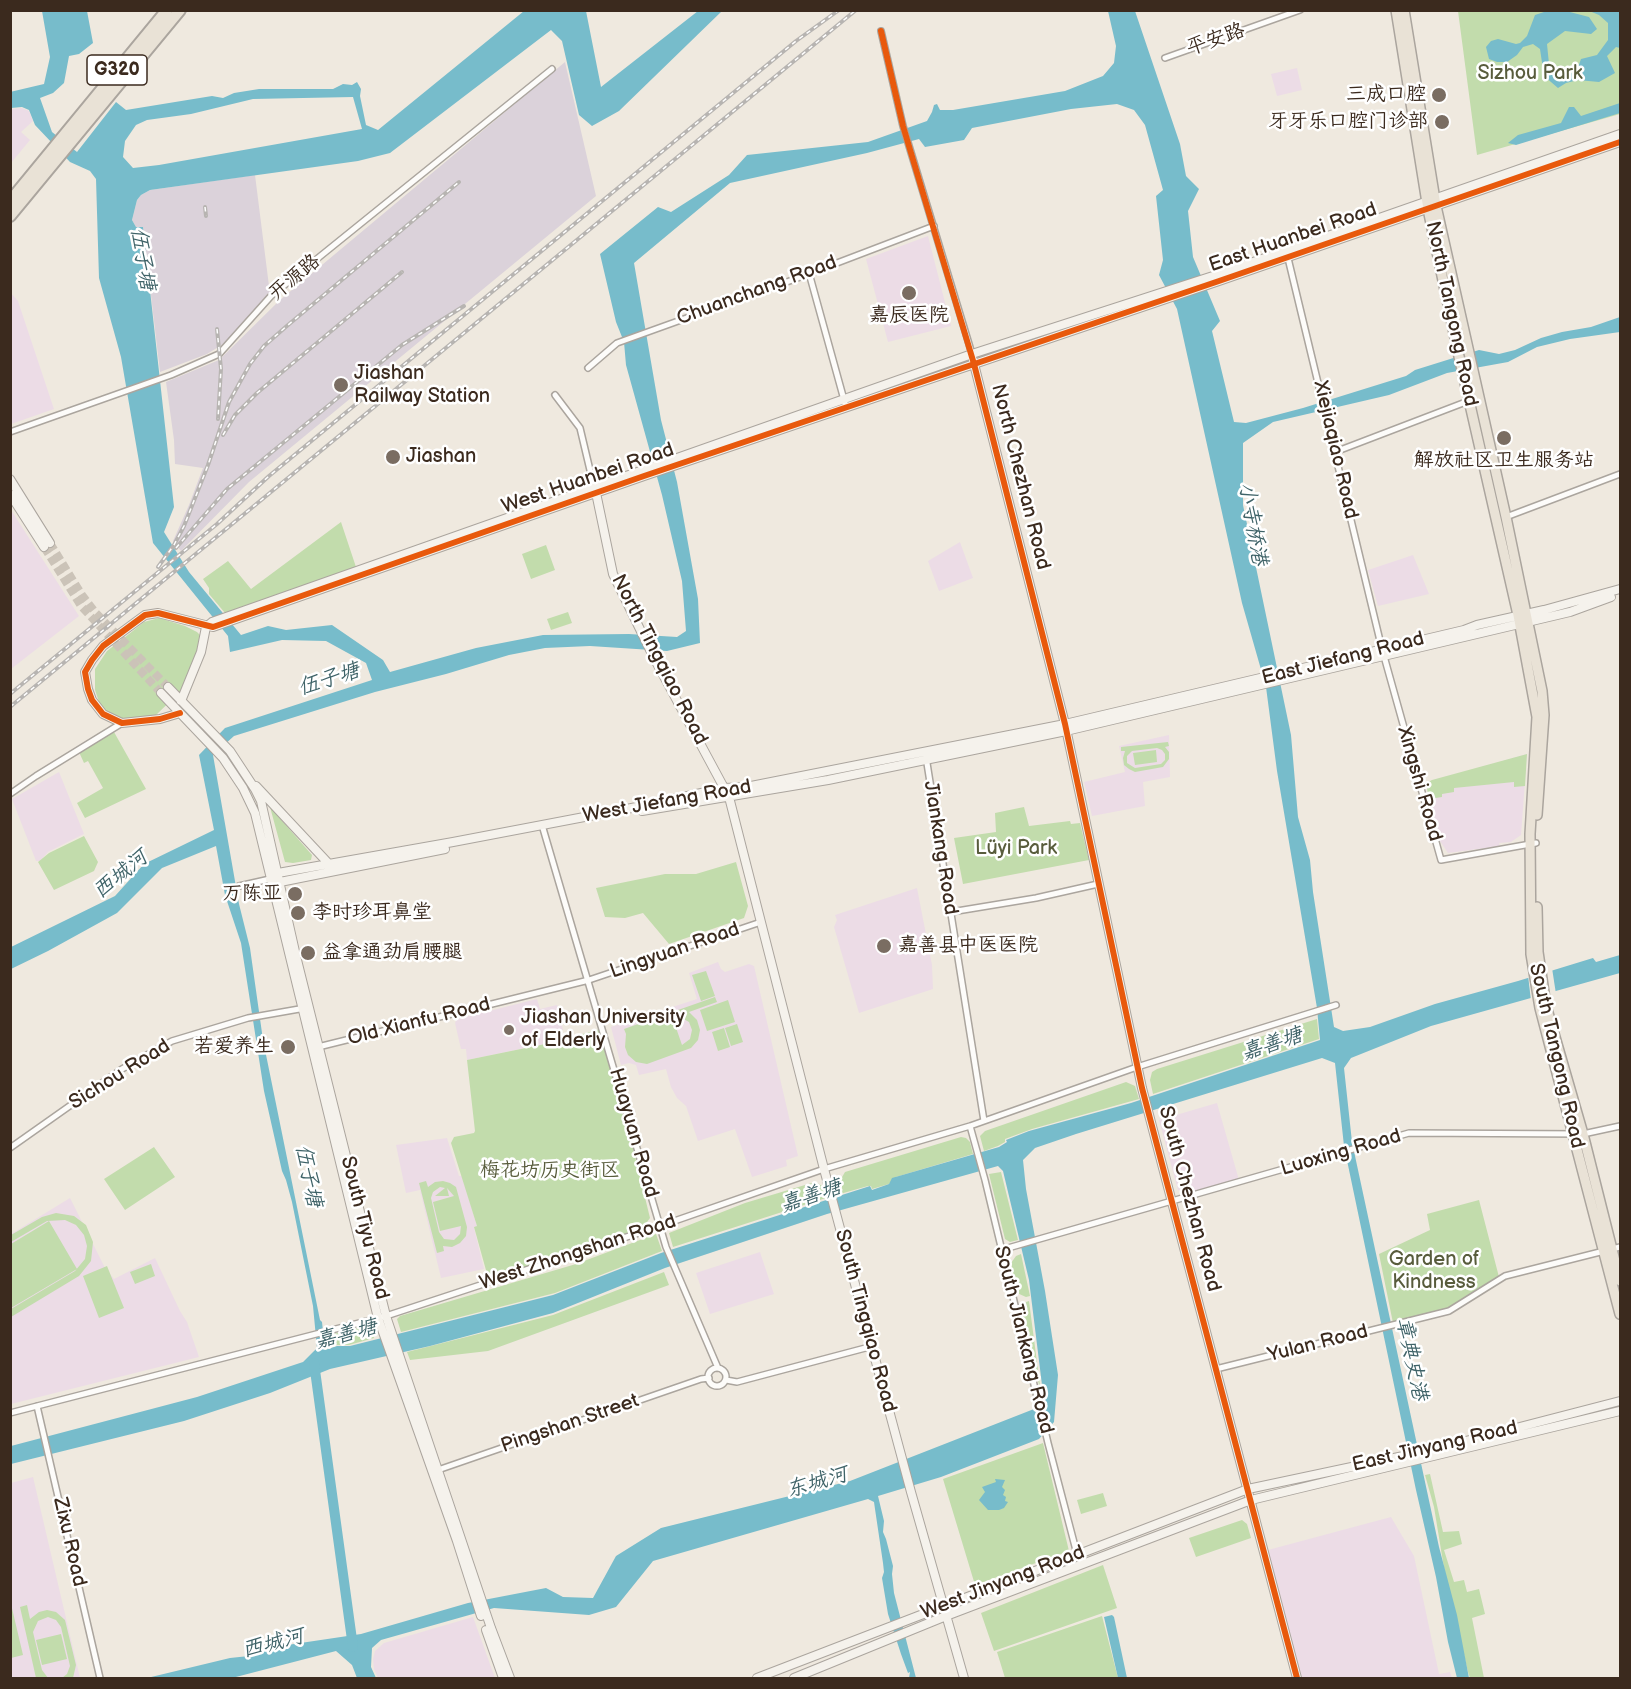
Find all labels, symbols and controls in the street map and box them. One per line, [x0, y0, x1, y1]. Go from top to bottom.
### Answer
street label: 平安路 [1184, 19, 1248, 61]
road number: G320 [87, 55, 147, 85]
park label: Sizhou Park [1477, 62, 1583, 86]
place label: 三成口腔 [1346, 83, 1426, 107]
marker: 三成口腔 [1430, 86, 1448, 104]
place label: 牙牙乐口腔门诊部 [1268, 110, 1428, 134]
marker: 牙牙乐口腔门诊部 [1433, 113, 1451, 131]
street label: East Huanbei Road [1206, 198, 1380, 278]
street label: North Tangong Road [1420, 219, 1482, 409]
water label: 伍子塘 [125, 226, 159, 292]
street label: 开源路 [264, 250, 326, 306]
street label: Chuanchang Road [674, 251, 840, 331]
marker: 嘉辰医院 [900, 284, 918, 302]
place label: 嘉辰医院 [869, 304, 949, 328]
place label: Jiashan Railway Station [354, 362, 490, 409]
marker: Jiashan Railway Station [332, 376, 350, 394]
street label: Xiejiaqiao Road [1307, 378, 1363, 522]
street label: North Chezhan Road [985, 382, 1055, 572]
marker: 解放社区卫生服务站 [1495, 429, 1513, 447]
street label: West Huanbei Road [499, 438, 677, 520]
place label: Jiashan [406, 445, 476, 469]
marker: Jiashan [384, 448, 402, 466]
place label: 解放社区卫生服务站 [1414, 449, 1594, 473]
water label: 小寺桥港 [1232, 480, 1272, 568]
street label: North Tingqiao Road [606, 571, 712, 749]
street label: East Jiefang Road [1259, 627, 1427, 691]
water label: 伍子塘 [295, 659, 363, 701]
street label: Xingshi Road [1391, 724, 1447, 844]
street label: West Jiefang Road [581, 775, 753, 829]
street label: Jiankang Road [918, 779, 962, 917]
park label: Lüyi Park [975, 837, 1057, 861]
water label: 西城河 [89, 845, 153, 905]
place label: 万陈亚 [222, 882, 282, 906]
marker: 万陈亚 [286, 885, 304, 903]
place label: 李时珍耳鼻堂 [312, 901, 432, 925]
marker: 李时珍耳鼻堂 [289, 904, 307, 922]
street label: Lingyuan Road [607, 918, 743, 984]
place label: 嘉善县中医医院 [898, 934, 1038, 958]
marker: 嘉善县中医医院 [875, 937, 893, 955]
place label: 益拿通劲肩腰腿 [322, 941, 462, 965]
marker: 益拿通劲肩腰腿 [299, 944, 317, 962]
street label: South Tangong Road [1523, 961, 1589, 1151]
street label: Old Xianfu Road [345, 993, 493, 1051]
place label: Jiashan University of Elderly [521, 1006, 685, 1053]
marker: Jiashan University of Elderly [502, 1023, 516, 1037]
water label: 嘉善塘 [1238, 1023, 1306, 1067]
street label: Sichou Road [65, 1034, 175, 1116]
place label: 若爱养生 [194, 1035, 274, 1059]
marker: 若爱养生 [279, 1038, 297, 1056]
street label: Huayuan Road [603, 1065, 663, 1201]
street label: South Chezhan Road [1153, 1104, 1225, 1294]
street label: Luoxing Road [1278, 1124, 1404, 1182]
water label: 伍子塘 [290, 1143, 326, 1209]
street label: South Tiyu Road [335, 1154, 393, 1302]
park label: 梅花坊历史街区 [480, 1159, 620, 1183]
water label: 嘉善塘 [777, 1175, 845, 1219]
street label: West Zhongshan Road [477, 1210, 679, 1296]
street label: South Tingqiao Road [829, 1227, 901, 1415]
street label: South Jiankang Road [988, 1244, 1058, 1436]
park label: Garden of Kindness [1389, 1248, 1479, 1295]
water label: 嘉善塘 [312, 1315, 380, 1355]
water label: 章典史港 [1390, 1315, 1432, 1403]
street label: Yulan Road [1265, 1320, 1371, 1368]
street label: Pingshan Street [498, 1389, 642, 1459]
street label: East Jinyang Road [1350, 1416, 1520, 1478]
water label: 东城河 [783, 1462, 851, 1504]
street label: Zixu Road [47, 1495, 91, 1589]
street label: West Jinyang Road [918, 1541, 1088, 1625]
water label: 西城河 [239, 1624, 307, 1664]

